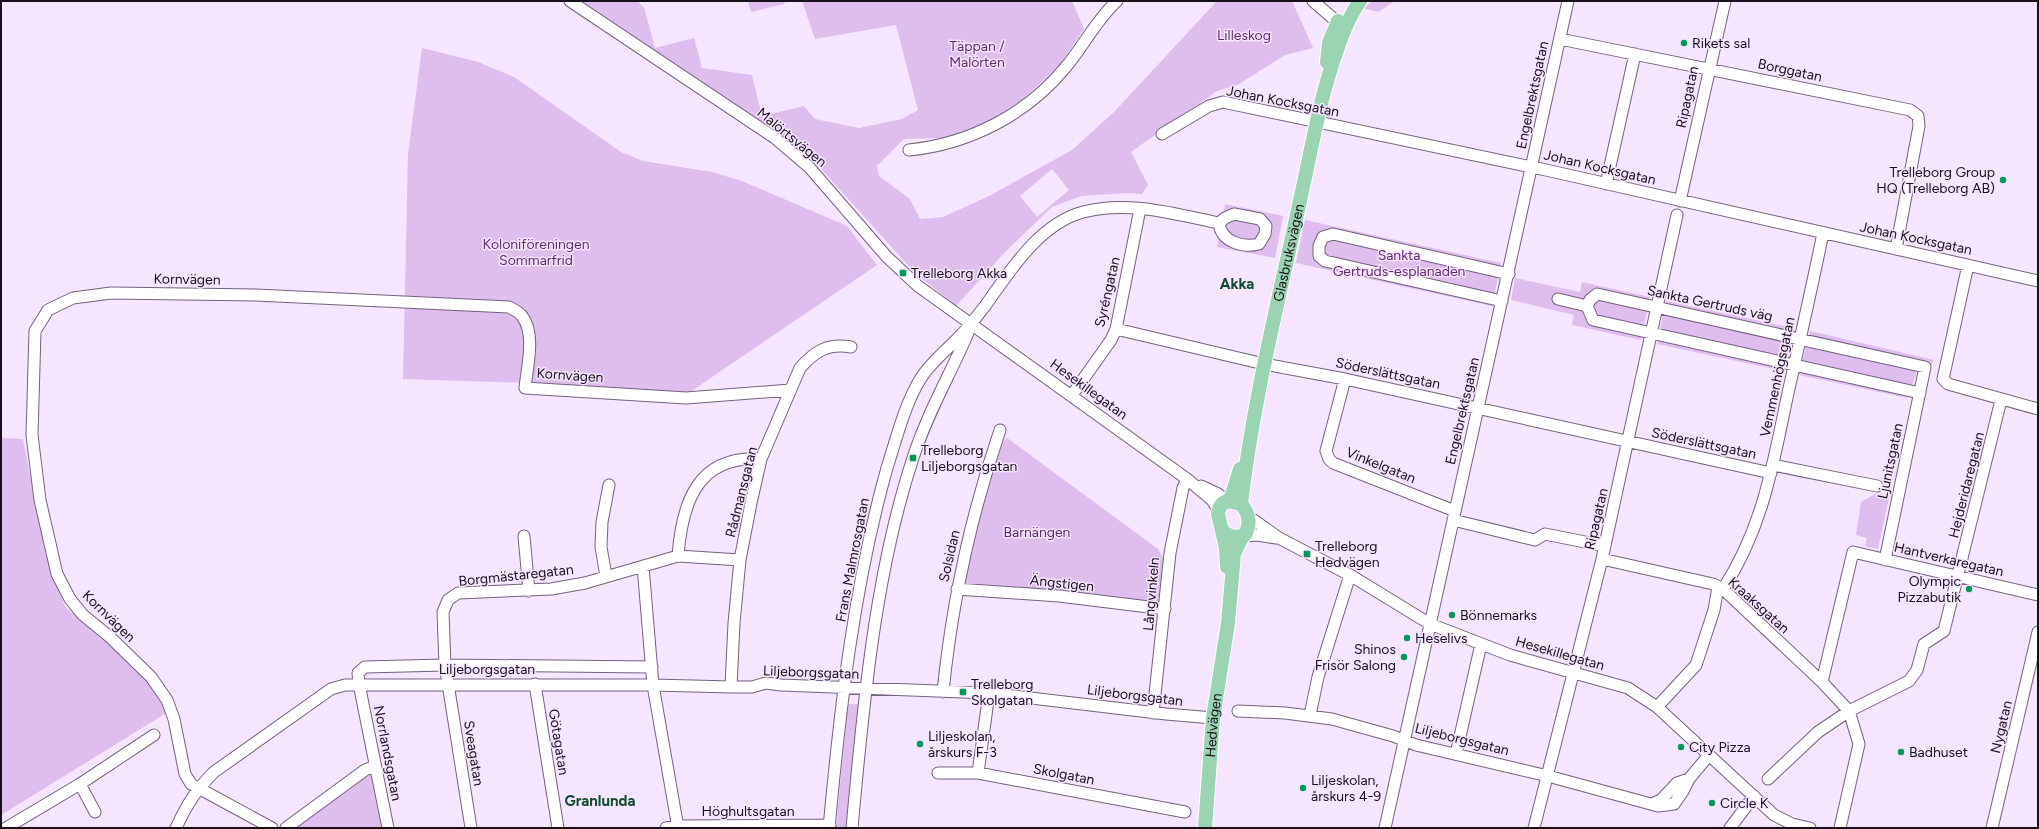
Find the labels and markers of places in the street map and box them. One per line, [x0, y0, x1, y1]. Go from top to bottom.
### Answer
place label: Rikets sal [1692, 35, 1750, 52]
marker: Rikets sal [1679, 38, 1689, 48]
place label: Trelleborg Group HQ (Trelleborg AB) [1876, 164, 1995, 197]
marker: Trelleborg Group HQ (Trelleborg AB) [1998, 175, 2008, 185]
place label: Trelleborg Akka [911, 265, 1007, 282]
marker: Trelleborg Akka [898, 268, 908, 278]
place label: Trelleborg Liljeborgsgatan [921, 442, 1018, 475]
marker: Trelleborg Liljeborgsgatan [908, 453, 918, 463]
place label: Trelleborg Hedvägen [1315, 538, 1380, 571]
marker: Trelleborg Hedvägen [1302, 549, 1312, 559]
place label: Olympic Pizzabutik [1897, 573, 1961, 606]
marker: Olympic Pizzabutik [1964, 584, 1974, 594]
place label: Bönnemarks [1460, 607, 1537, 624]
marker: Bönnemarks [1447, 610, 1457, 620]
place label: Heselivs [1415, 630, 1467, 647]
marker: Heselivs [1402, 633, 1412, 643]
place label: Shinos Frisör Salong [1315, 641, 1396, 674]
marker: Shinos Frisör Salong [1399, 652, 1409, 662]
place label: Trelleborg Skolgatan [971, 676, 1034, 709]
marker: Trelleborg Skolgatan [958, 687, 968, 697]
place label: Liljeskolan, årskurs F-3 [928, 728, 997, 761]
marker: Liljeskolan, årskurs F-3 [915, 739, 925, 749]
place label: City Pizza [1689, 739, 1751, 756]
marker: City Pizza [1676, 742, 1686, 752]
place label: Badhuset [1909, 744, 1968, 761]
marker: Badhuset [1896, 747, 1906, 757]
place label: Liljeskolan, årskurs 4-9 [1311, 772, 1381, 805]
marker: Liljeskolan, årskurs 4-9 [1298, 783, 1308, 793]
place label: Circle K [1720, 795, 1769, 812]
marker: Circle K [1707, 798, 1717, 808]

